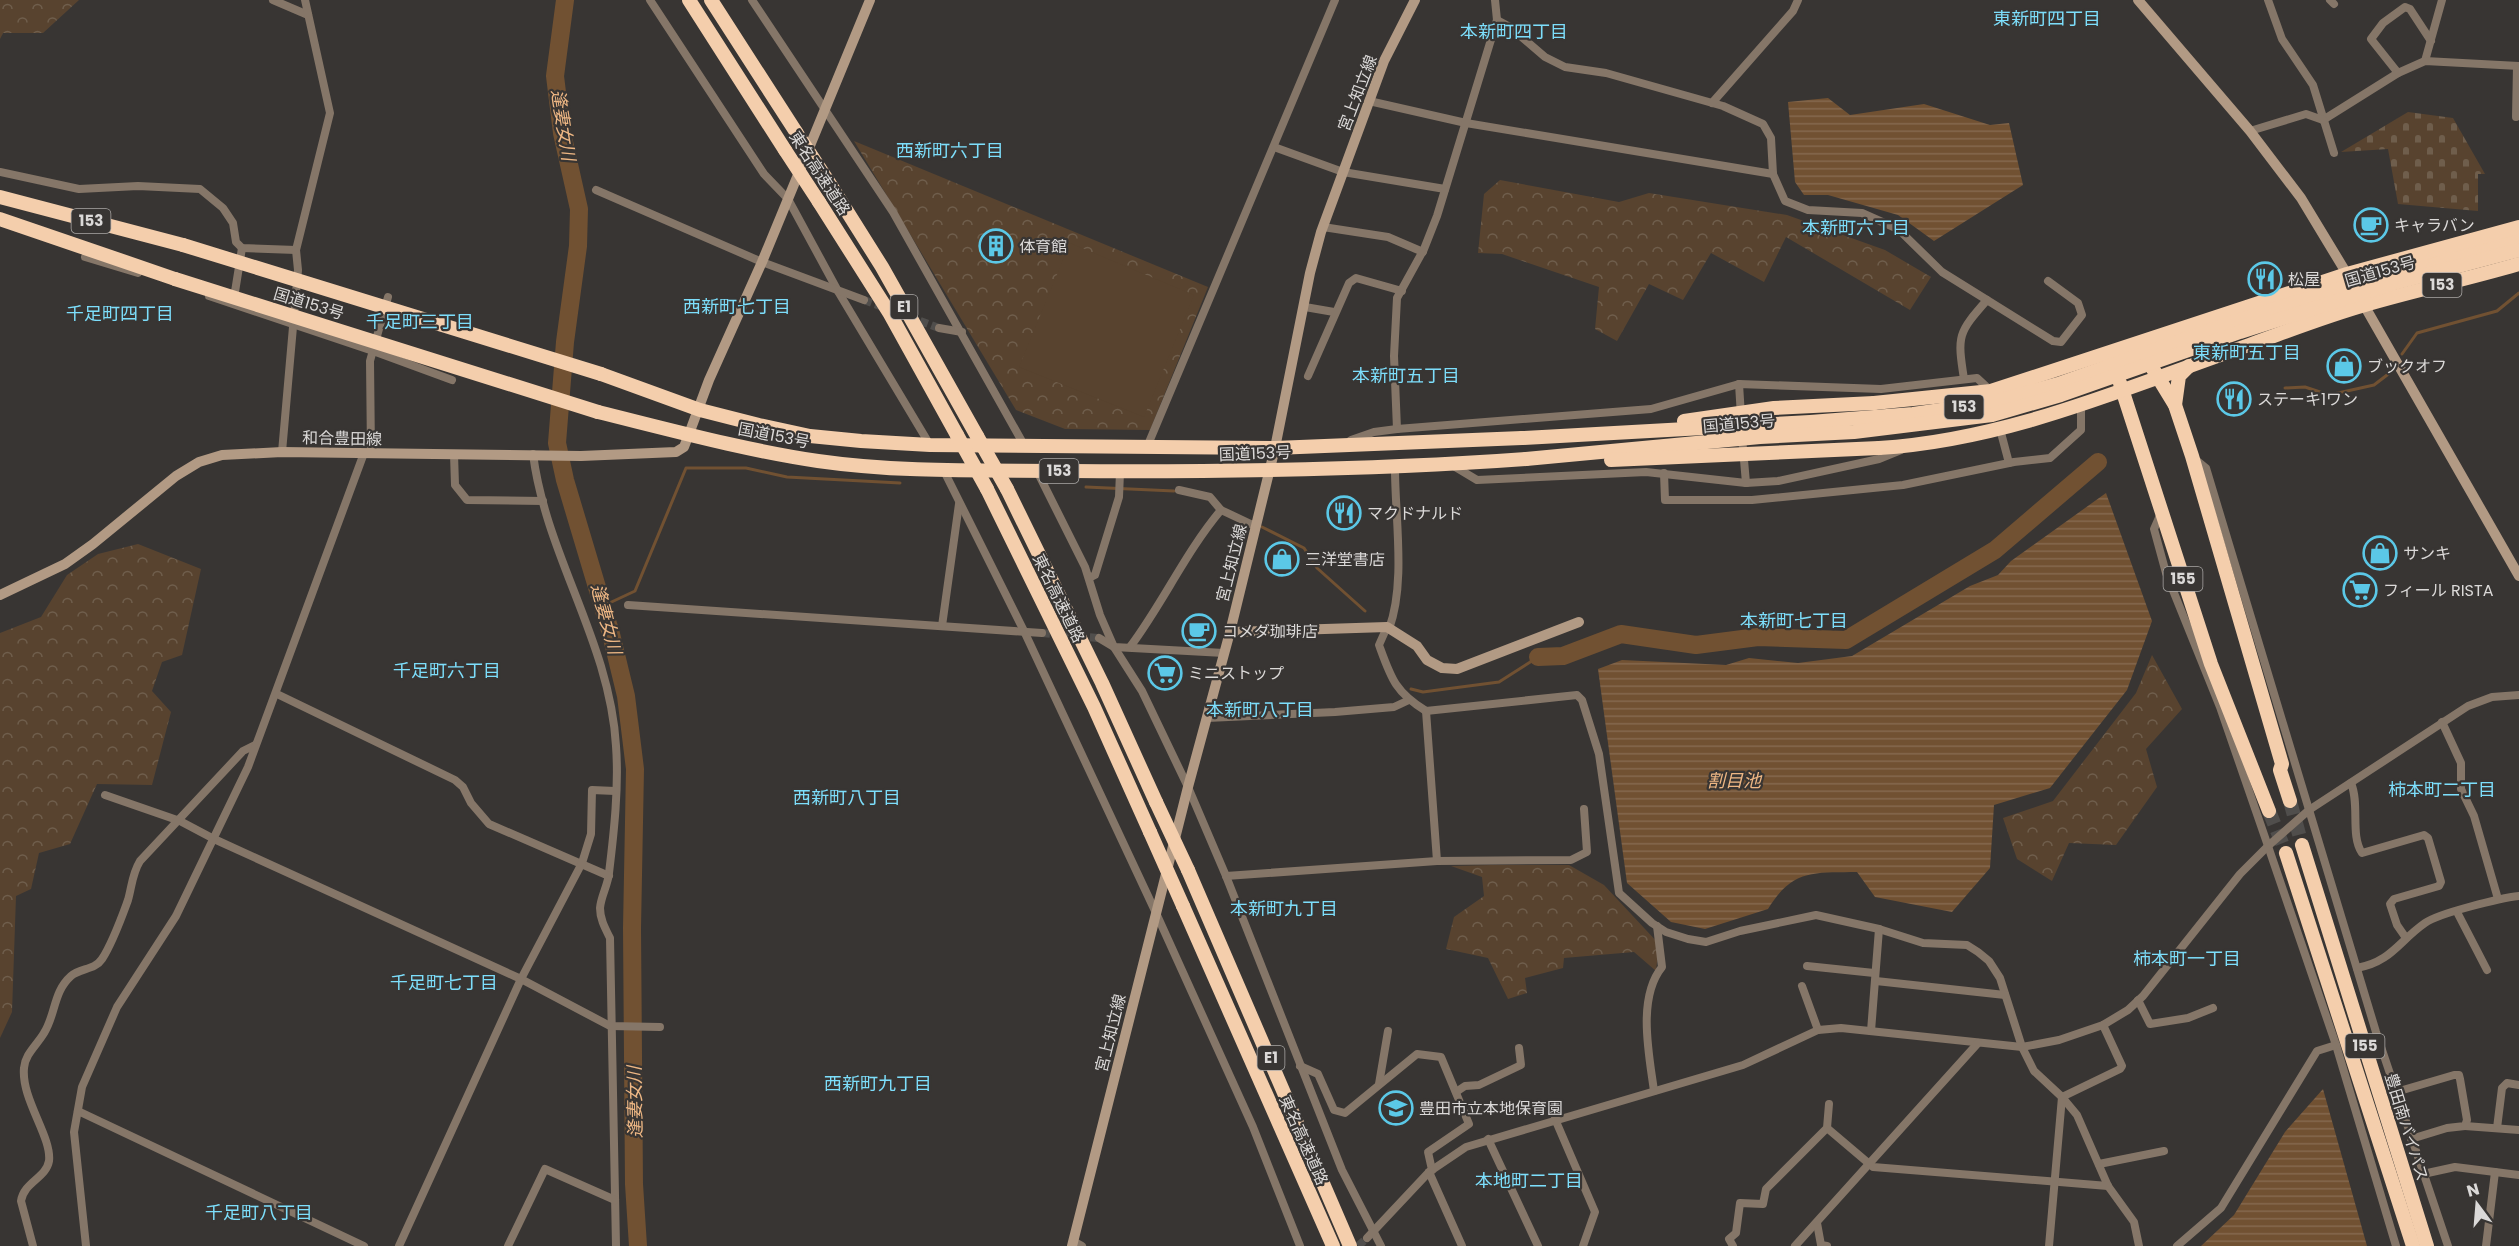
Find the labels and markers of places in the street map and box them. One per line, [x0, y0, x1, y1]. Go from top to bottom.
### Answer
cafe icon: キャラバン [2353, 207, 2389, 243]
place label: キャラバン [2394, 214, 2475, 237]
building icon: 体育館 [978, 228, 1014, 264]
place label: 体育館 [1019, 235, 1067, 258]
restaurant icon: 松屋 [2247, 261, 2283, 297]
place label: 松屋 [2288, 268, 2320, 291]
shop icon: ブックオフ [2326, 348, 2362, 384]
place label: ブックオフ [2367, 355, 2447, 378]
restaurant icon: ステーキ1ワン [2216, 381, 2252, 417]
place label: ステーキ1ワン [2257, 388, 2358, 411]
restaurant icon: マクドナルド [1326, 495, 1362, 531]
place label: マクドナルド [1367, 502, 1463, 525]
shop icon: サンキ [2362, 535, 2398, 571]
shop icon: 三洋堂書店 [1264, 541, 1300, 577]
place label: サンキ [2403, 542, 2451, 565]
place label: 三洋堂書店 [1305, 548, 1385, 571]
supermarket icon: フィール RISTA [2342, 572, 2378, 608]
place label: フィール RISTA [2383, 579, 2494, 602]
cafe icon: コメダ珈琲店 [1181, 613, 1217, 649]
place label: コメダ珈琲店 [1222, 620, 1318, 643]
supermarket icon: ミニストップ [1147, 655, 1183, 691]
place label: ミニストップ [1188, 662, 1284, 685]
school or university icon: 豊田市立本地保育園 [1378, 1090, 1414, 1126]
place label: 豊田市立本地保育園 [1419, 1097, 1563, 1120]

